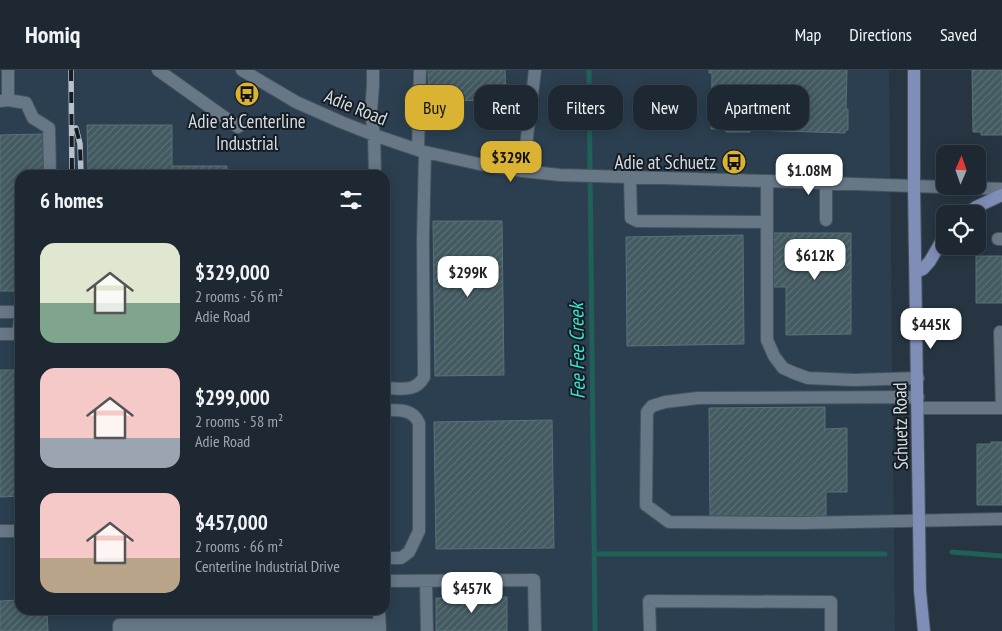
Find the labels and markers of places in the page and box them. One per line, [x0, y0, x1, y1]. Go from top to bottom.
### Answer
bus stop icon: Adie at Centerline Industrial [234, 81, 260, 107]
place label: Adie at Centerline Industrial [188, 109, 306, 155]
pin: $329K [476, 140, 546, 183]
bus stop icon: Adie at Schuetz [721, 149, 747, 175]
place label: Adie at Schuetz [615, 150, 716, 174]
pin: $1.08M [768, 154, 850, 196]
pin: $612K [780, 238, 850, 281]
pin: $299K [433, 256, 503, 298]
pin: $445K [896, 308, 966, 350]
pin: $457K [437, 572, 507, 614]

